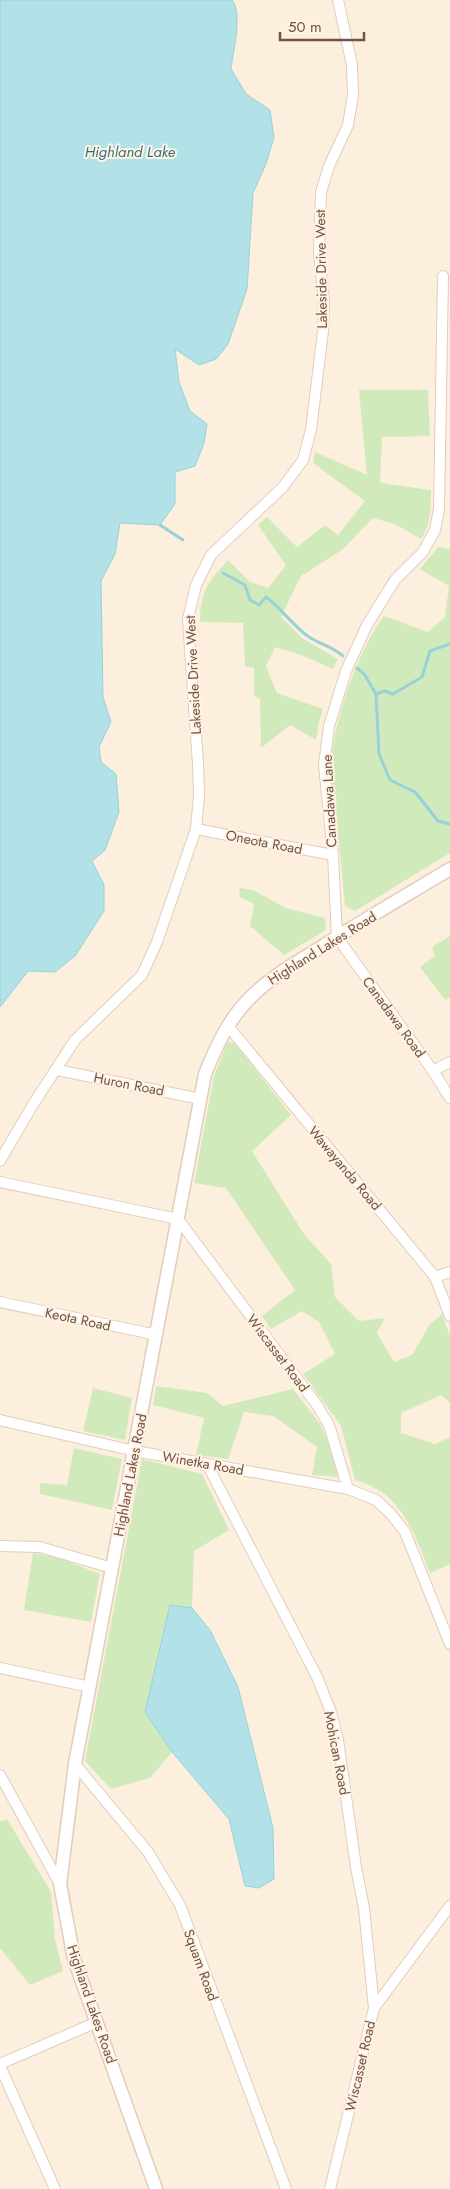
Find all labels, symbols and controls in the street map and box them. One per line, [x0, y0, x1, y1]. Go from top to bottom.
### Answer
scale bar [280, 10, 364, 42]
text: 50 m [288, 16, 322, 38]
water label: Highland Lake [85, 141, 176, 163]
street label: Lakeside Drive West [310, 209, 332, 329]
street label: Lakeside Drive West [180, 614, 206, 735]
street label: Canadawa Lane [317, 754, 341, 848]
street label: Oneota Road [224, 825, 304, 859]
street label: Highland Lakes Road [264, 906, 380, 990]
street label: Canadawa Road [358, 972, 430, 1062]
street label: Huron Road [92, 1067, 166, 1101]
street label: Wawayanda Road [304, 1121, 386, 1215]
street label: Keota Road [43, 1302, 113, 1336]
street label: Wiscasset Road [242, 1310, 314, 1396]
street label: Highland Lakes Road [108, 1412, 152, 1538]
street label: Winetka Road [161, 1446, 245, 1480]
street label: Mohican Road [319, 1709, 355, 1797]
street label: Squam Road [179, 1926, 223, 2004]
street label: Highland Lakes Road [62, 1942, 122, 2066]
street label: Wiscasset Road [340, 2019, 380, 2113]

